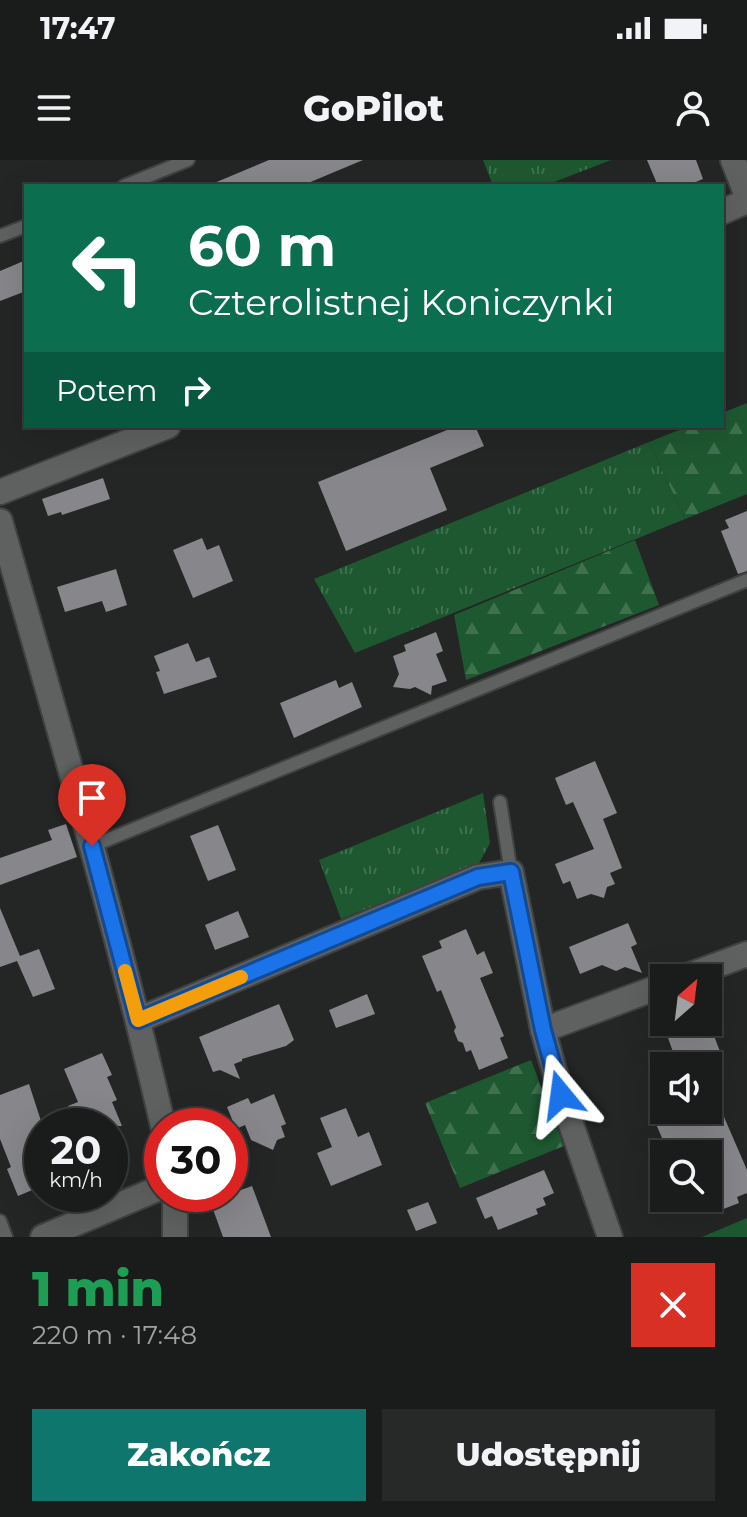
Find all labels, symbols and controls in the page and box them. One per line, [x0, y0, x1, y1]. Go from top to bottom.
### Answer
text: 17:47 [40, 10, 116, 47]
icon: menu [32, 86, 76, 130]
text: GoPilot [303, 86, 444, 130]
icon: person [671, 86, 715, 130]
text: 60 m [188, 212, 336, 280]
icon: left [56, 216, 160, 320]
text: Czterolistnej Koniczynki [188, 280, 614, 324]
icon: right [174, 368, 218, 412]
text: Potem [56, 372, 158, 409]
pin [58, 764, 126, 846]
icon: arrive [70, 776, 114, 820]
north arrow [650, 964, 722, 1036]
map controls [650, 964, 722, 1212]
button: sound [650, 1052, 722, 1124]
position arrow [519, 1053, 603, 1137]
speed limit sign: 30 [144, 1108, 248, 1212]
text: 20 [51, 1125, 101, 1174]
button: search [650, 1140, 722, 1212]
text: km/h [49, 1168, 103, 1192]
text: 1 min [32, 1260, 164, 1318]
button: close [631, 1263, 715, 1347]
text: 220 m · 17:48 [32, 1319, 197, 1351]
button: Zakończ [32, 1409, 366, 1501]
button: Udostępnij [382, 1409, 715, 1501]

